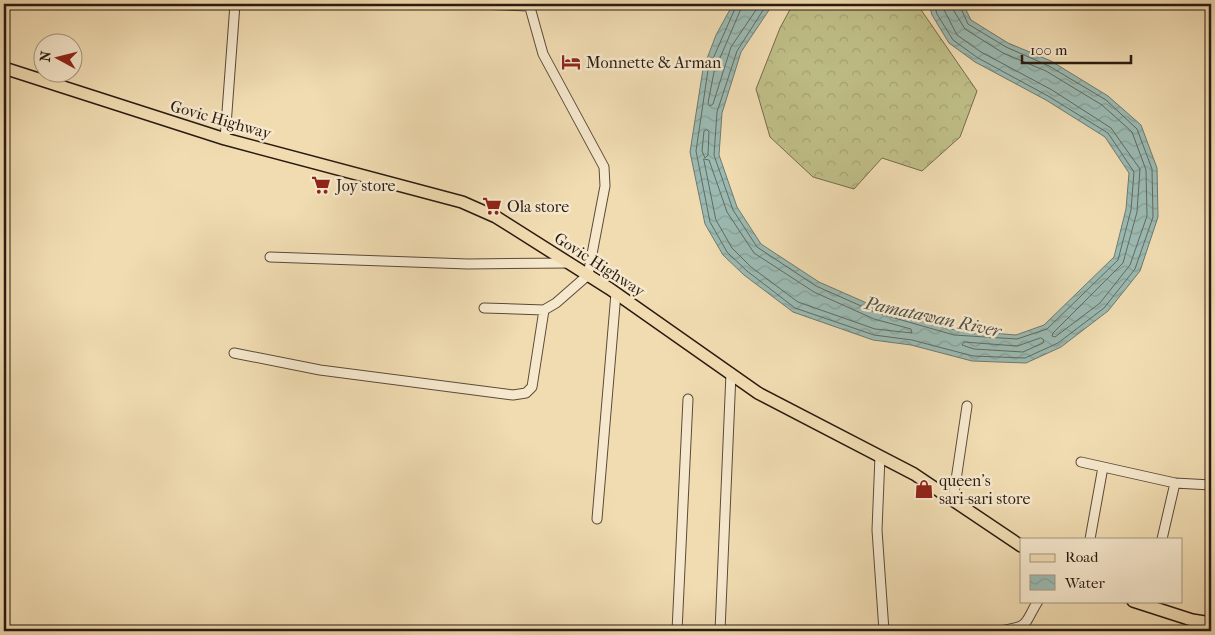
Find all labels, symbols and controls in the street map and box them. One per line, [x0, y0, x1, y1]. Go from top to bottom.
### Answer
north arrow [32, 32, 82, 82]
scale bar [1022, 32, 1131, 64]
text: 100 m [1030, 41, 1068, 59]
text: N [37, 50, 55, 63]
hotel icon: Monnette & Arman [560, 51, 582, 73]
place label: Monnette & Arman [586, 53, 722, 72]
street label: Govic Highway [168, 96, 274, 143]
supermarket icon: Joy store [310, 174, 332, 196]
place label: Joy store [334, 176, 396, 195]
supermarket icon: Ola store [481, 195, 503, 217]
place label: Ola store [507, 197, 569, 216]
street label: Govic Highway [551, 228, 649, 301]
water label: Pamatawan River [862, 293, 1005, 343]
place label: queen's sari-sari store [939, 471, 1031, 508]
shop icon: queen's sari-sari store [913, 478, 935, 500]
legend [1020, 538, 1182, 602]
text: Road [1065, 548, 1099, 566]
text: Water [1064, 574, 1105, 592]

